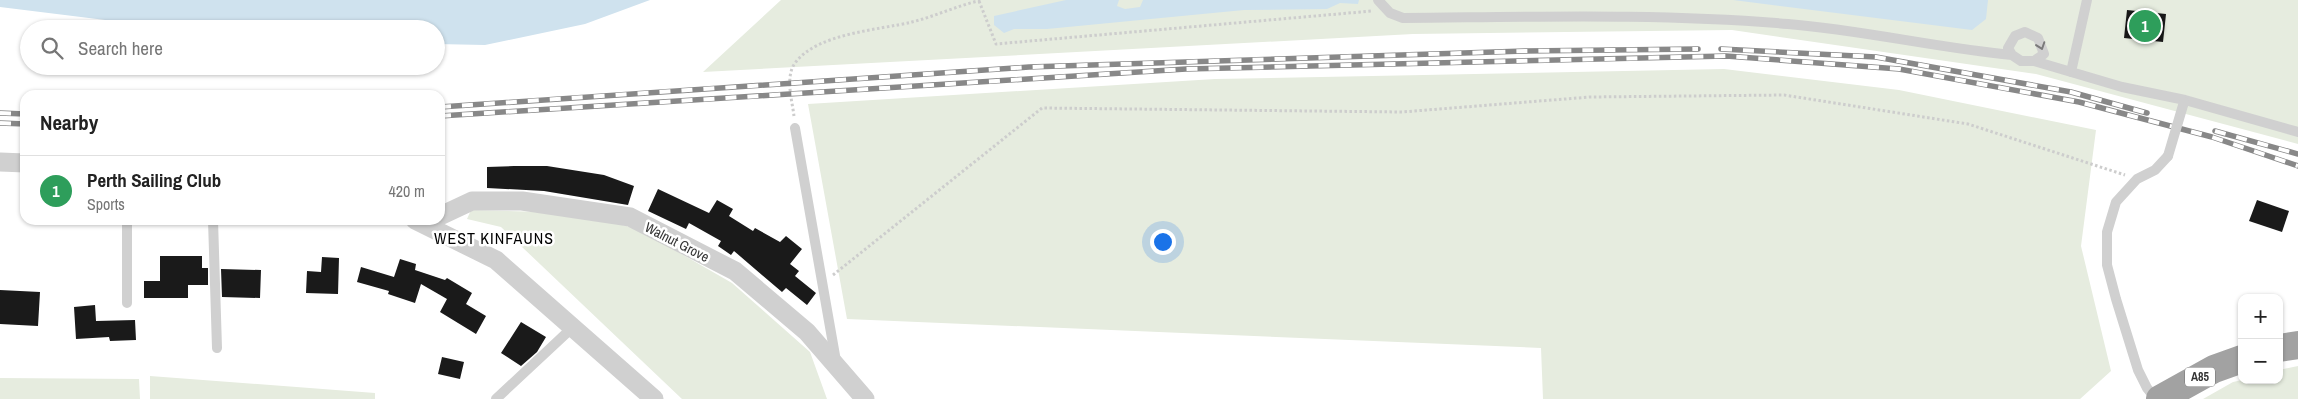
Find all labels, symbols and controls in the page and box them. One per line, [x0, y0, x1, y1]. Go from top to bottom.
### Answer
pin: 1 [2129, 7, 2161, 45]
search box [20, 20, 445, 75]
icon: search [38, 34, 66, 62]
text: Search here [78, 35, 163, 61]
one-way arrow [2035, 41, 2045, 50]
text: Nearby [40, 108, 98, 137]
text: Perth Sailing Club [87, 167, 221, 193]
text: 1 [52, 180, 60, 202]
text: 420 m [389, 180, 425, 202]
text: Sports [87, 193, 125, 215]
street label: Walnut Grove [642, 218, 712, 266]
district label: WEST KINFAUNS [434, 227, 554, 249]
your location [1150, 229, 1176, 255]
map controls [2238, 294, 2283, 384]
button: + [2238, 294, 2283, 339]
button: − [2238, 339, 2283, 384]
road number: A85 [2185, 368, 2215, 387]

